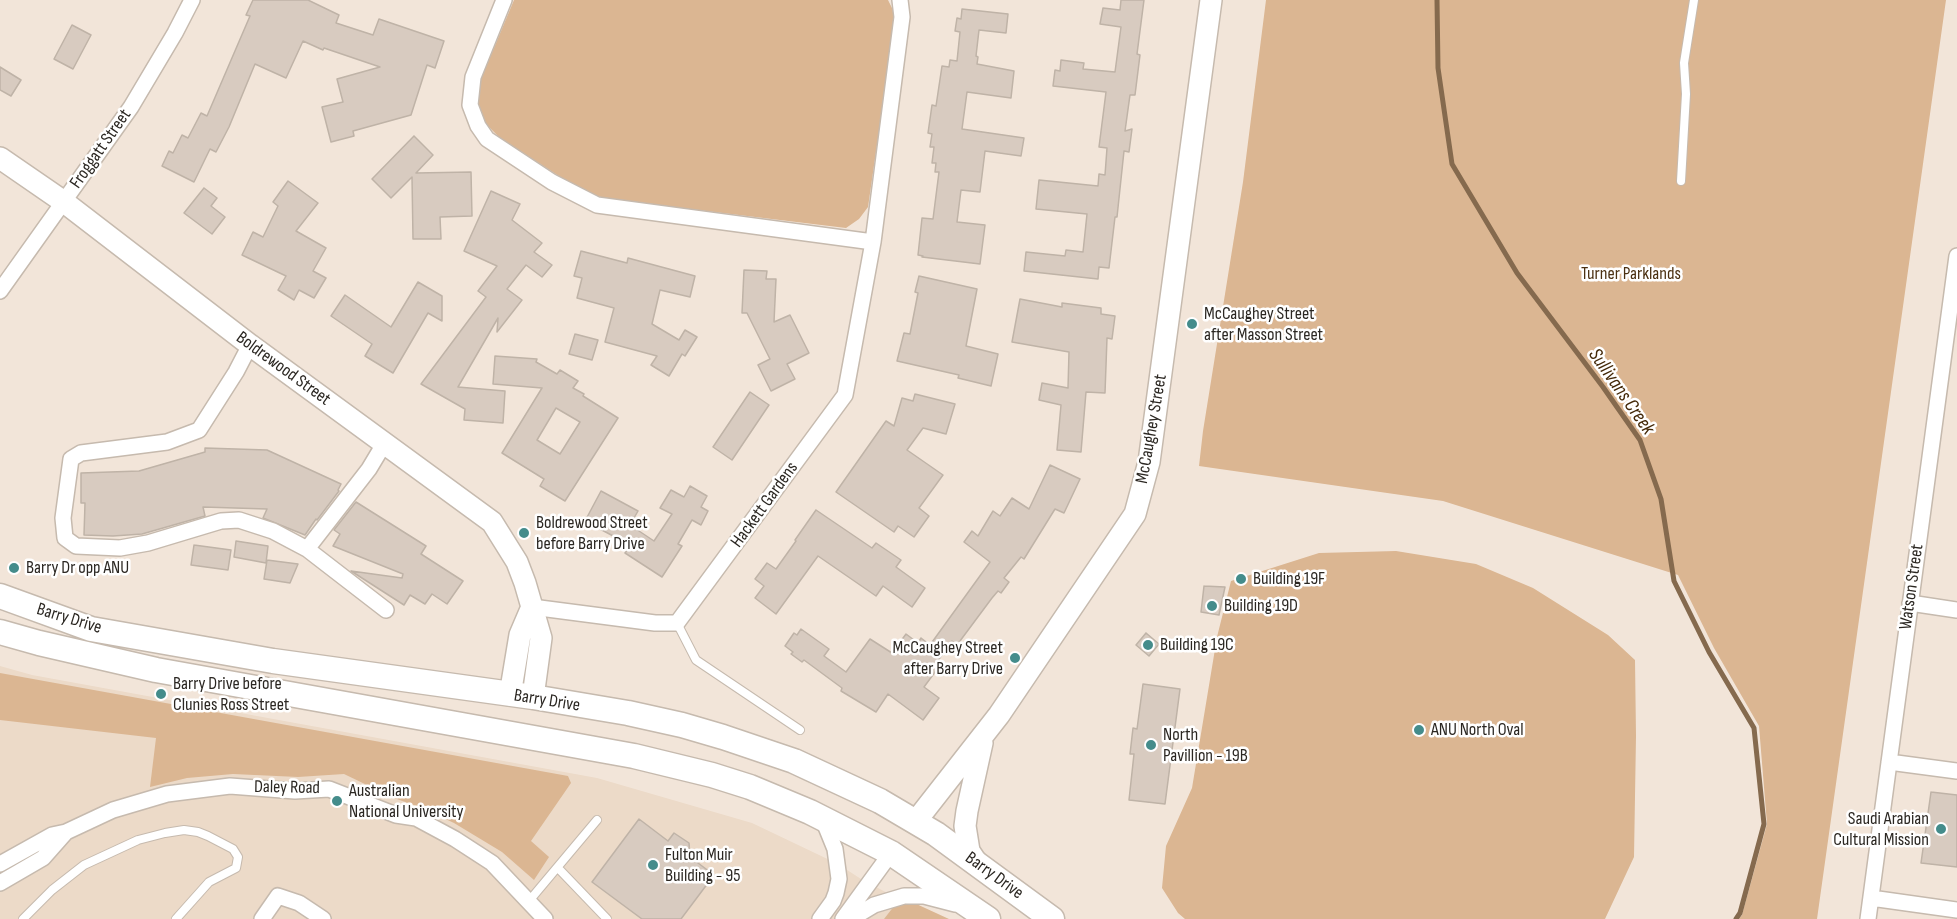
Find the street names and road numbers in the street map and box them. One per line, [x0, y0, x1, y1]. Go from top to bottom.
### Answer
street label: Froggatt Street [66, 105, 136, 193]
street label: Boldrewood Street [231, 327, 335, 411]
street label: McCaughey Street [1132, 373, 1172, 485]
street label: Hackett Gardens [727, 458, 803, 552]
street label: Watson Street [1895, 543, 1929, 631]
street label: Barry Drive [34, 599, 104, 639]
street label: Barry Drive [512, 685, 582, 717]
street label: Daley Road [254, 777, 320, 799]
street label: Barry Drive [961, 848, 1027, 904]

